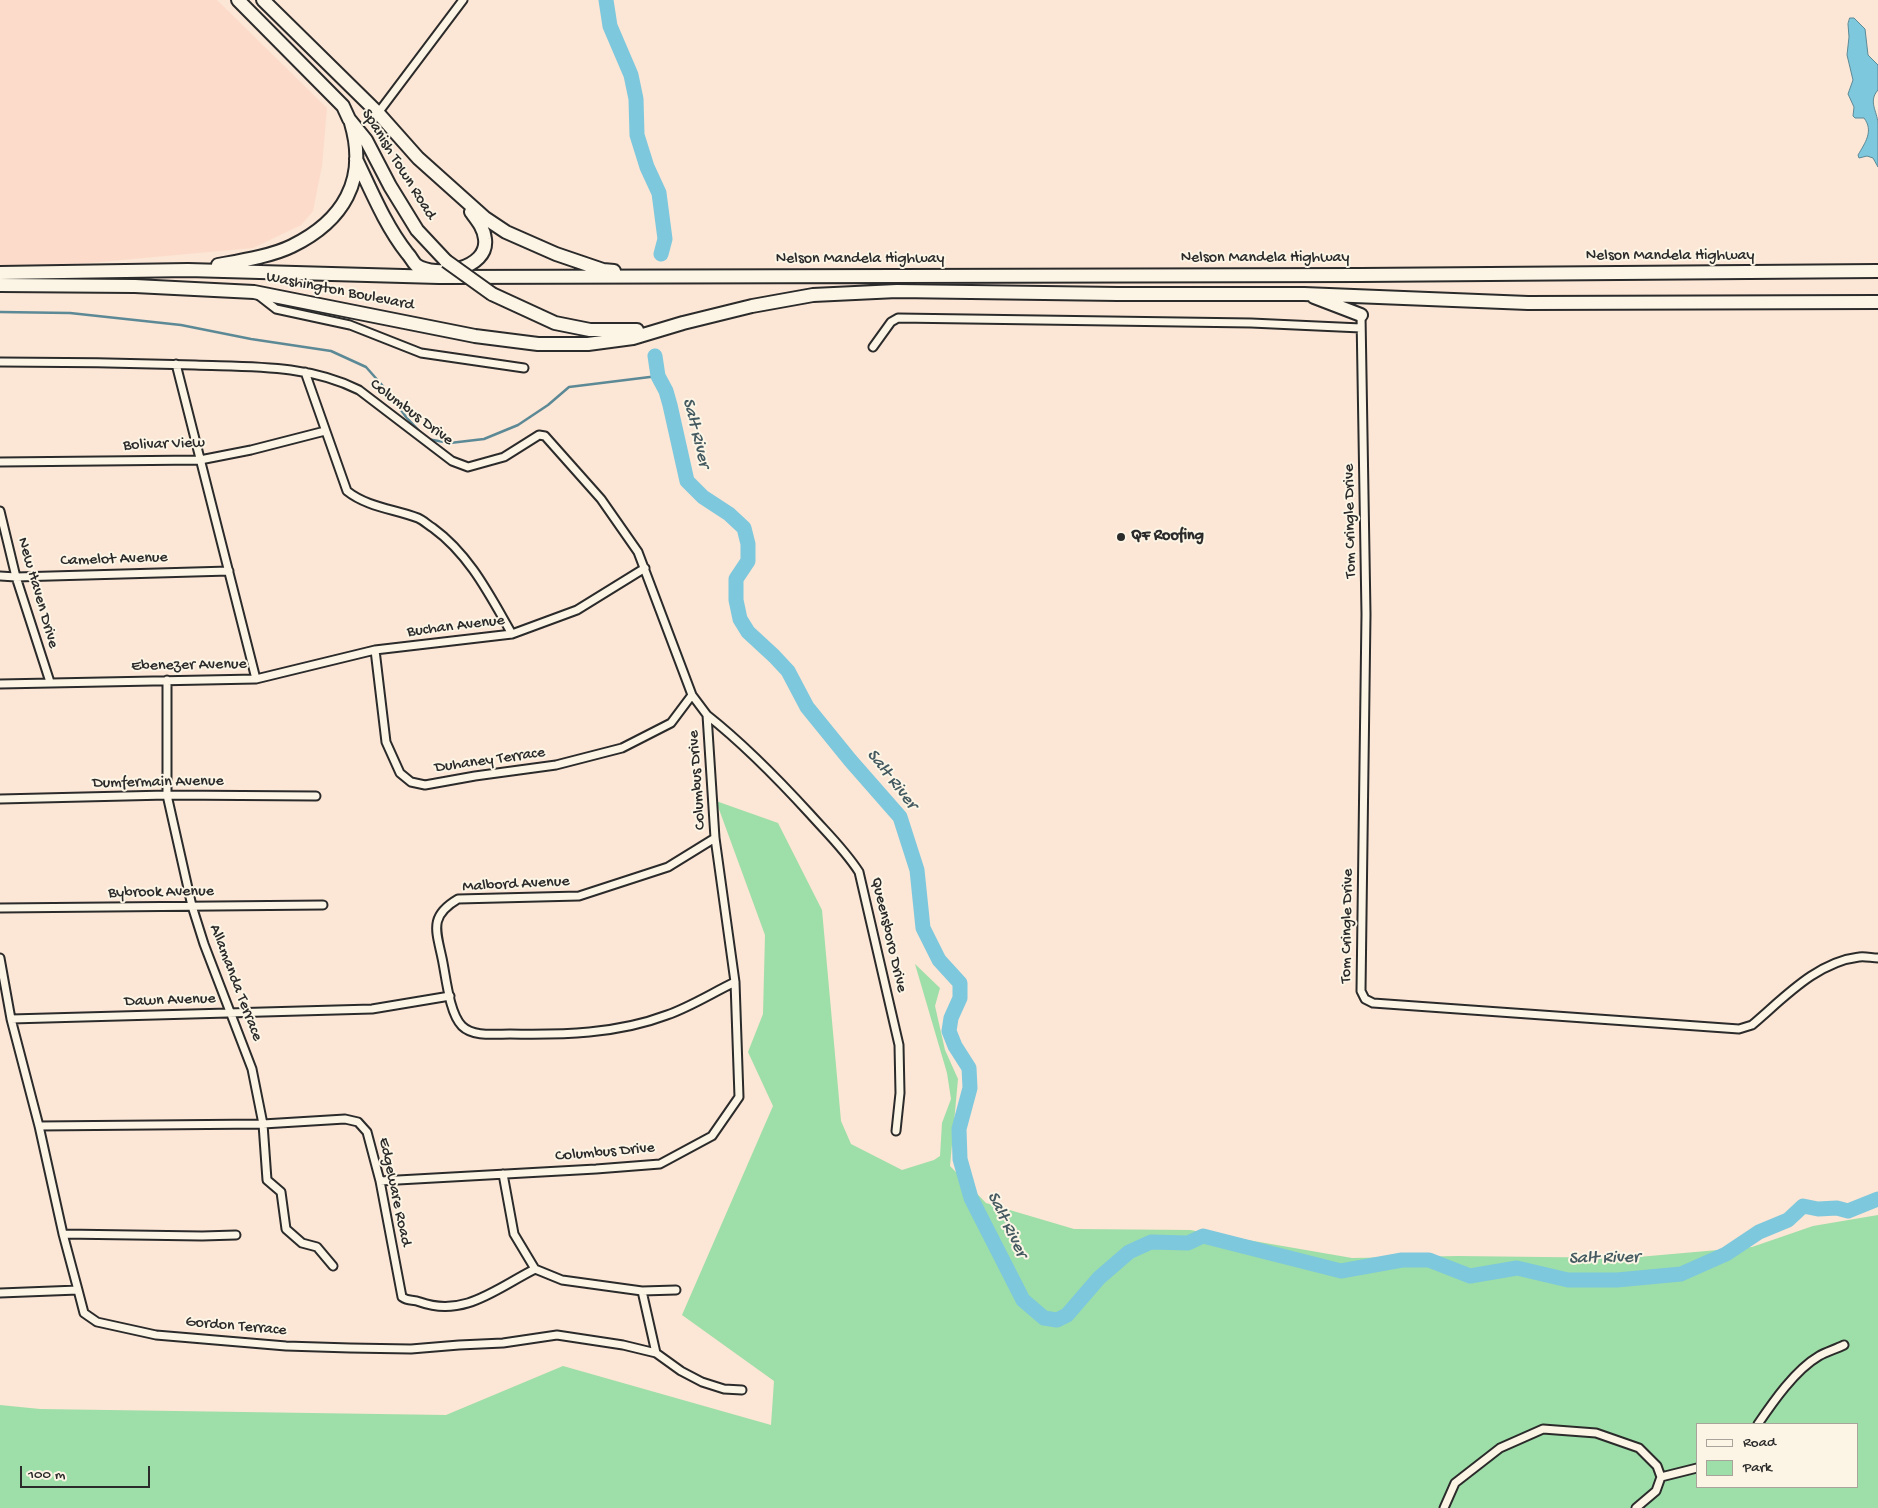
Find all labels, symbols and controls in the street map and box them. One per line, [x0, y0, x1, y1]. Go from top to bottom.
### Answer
street label: Spanish Town Road [356, 106, 440, 224]
street label: Nelson Mandela Highway [1586, 247, 1754, 267]
street label: Nelson Mandela Highway [1181, 249, 1349, 269]
street label: Nelson Mandela Highway [776, 250, 944, 270]
street label: Washington Boulevard [264, 268, 416, 316]
street label: Columbus Drive [365, 375, 457, 451]
water label: Salt River [676, 396, 714, 470]
street label: Bolivar View [123, 434, 205, 456]
street label: Tom Cringle Drive [1340, 464, 1362, 578]
place label: QF Roofing [1131, 527, 1204, 547]
marker: QF Roofing [1115, 531, 1127, 543]
street label: New Haven Drive [12, 535, 62, 651]
street label: Camelot Avenue [60, 549, 168, 571]
street label: Buchan Avenue [406, 611, 506, 643]
street label: Ebenezer Avenue [131, 655, 247, 677]
street label: Columbus Drive [685, 730, 711, 830]
street label: Duhaney Terrace [434, 744, 546, 778]
water label: Salt River [861, 745, 921, 815]
street label: Dumfermain Avenue [92, 772, 224, 794]
street label: Tom Cringle Drive [1337, 869, 1359, 983]
street label: Malbord Avenue [462, 873, 570, 897]
street label: Queensboro Drive [865, 876, 911, 994]
street label: Bybrook Avenue [108, 882, 214, 904]
street label: Allamanda Terrace [204, 922, 266, 1044]
street label: Dawn Avenue [124, 990, 216, 1012]
street label: Edgeware Road [373, 1136, 415, 1248]
street label: Columbus Drive [554, 1139, 656, 1167]
water label: Salt River [981, 1188, 1031, 1262]
water label: Salt River [1568, 1248, 1640, 1270]
street label: Gordon Terrace [185, 1313, 287, 1341]
legend [1696, 1423, 1858, 1488]
text: Road [1743, 1434, 1776, 1452]
scale bar [22, 1456, 152, 1488]
text: Park [1743, 1459, 1772, 1477]
text: 100 m [28, 1466, 65, 1484]

